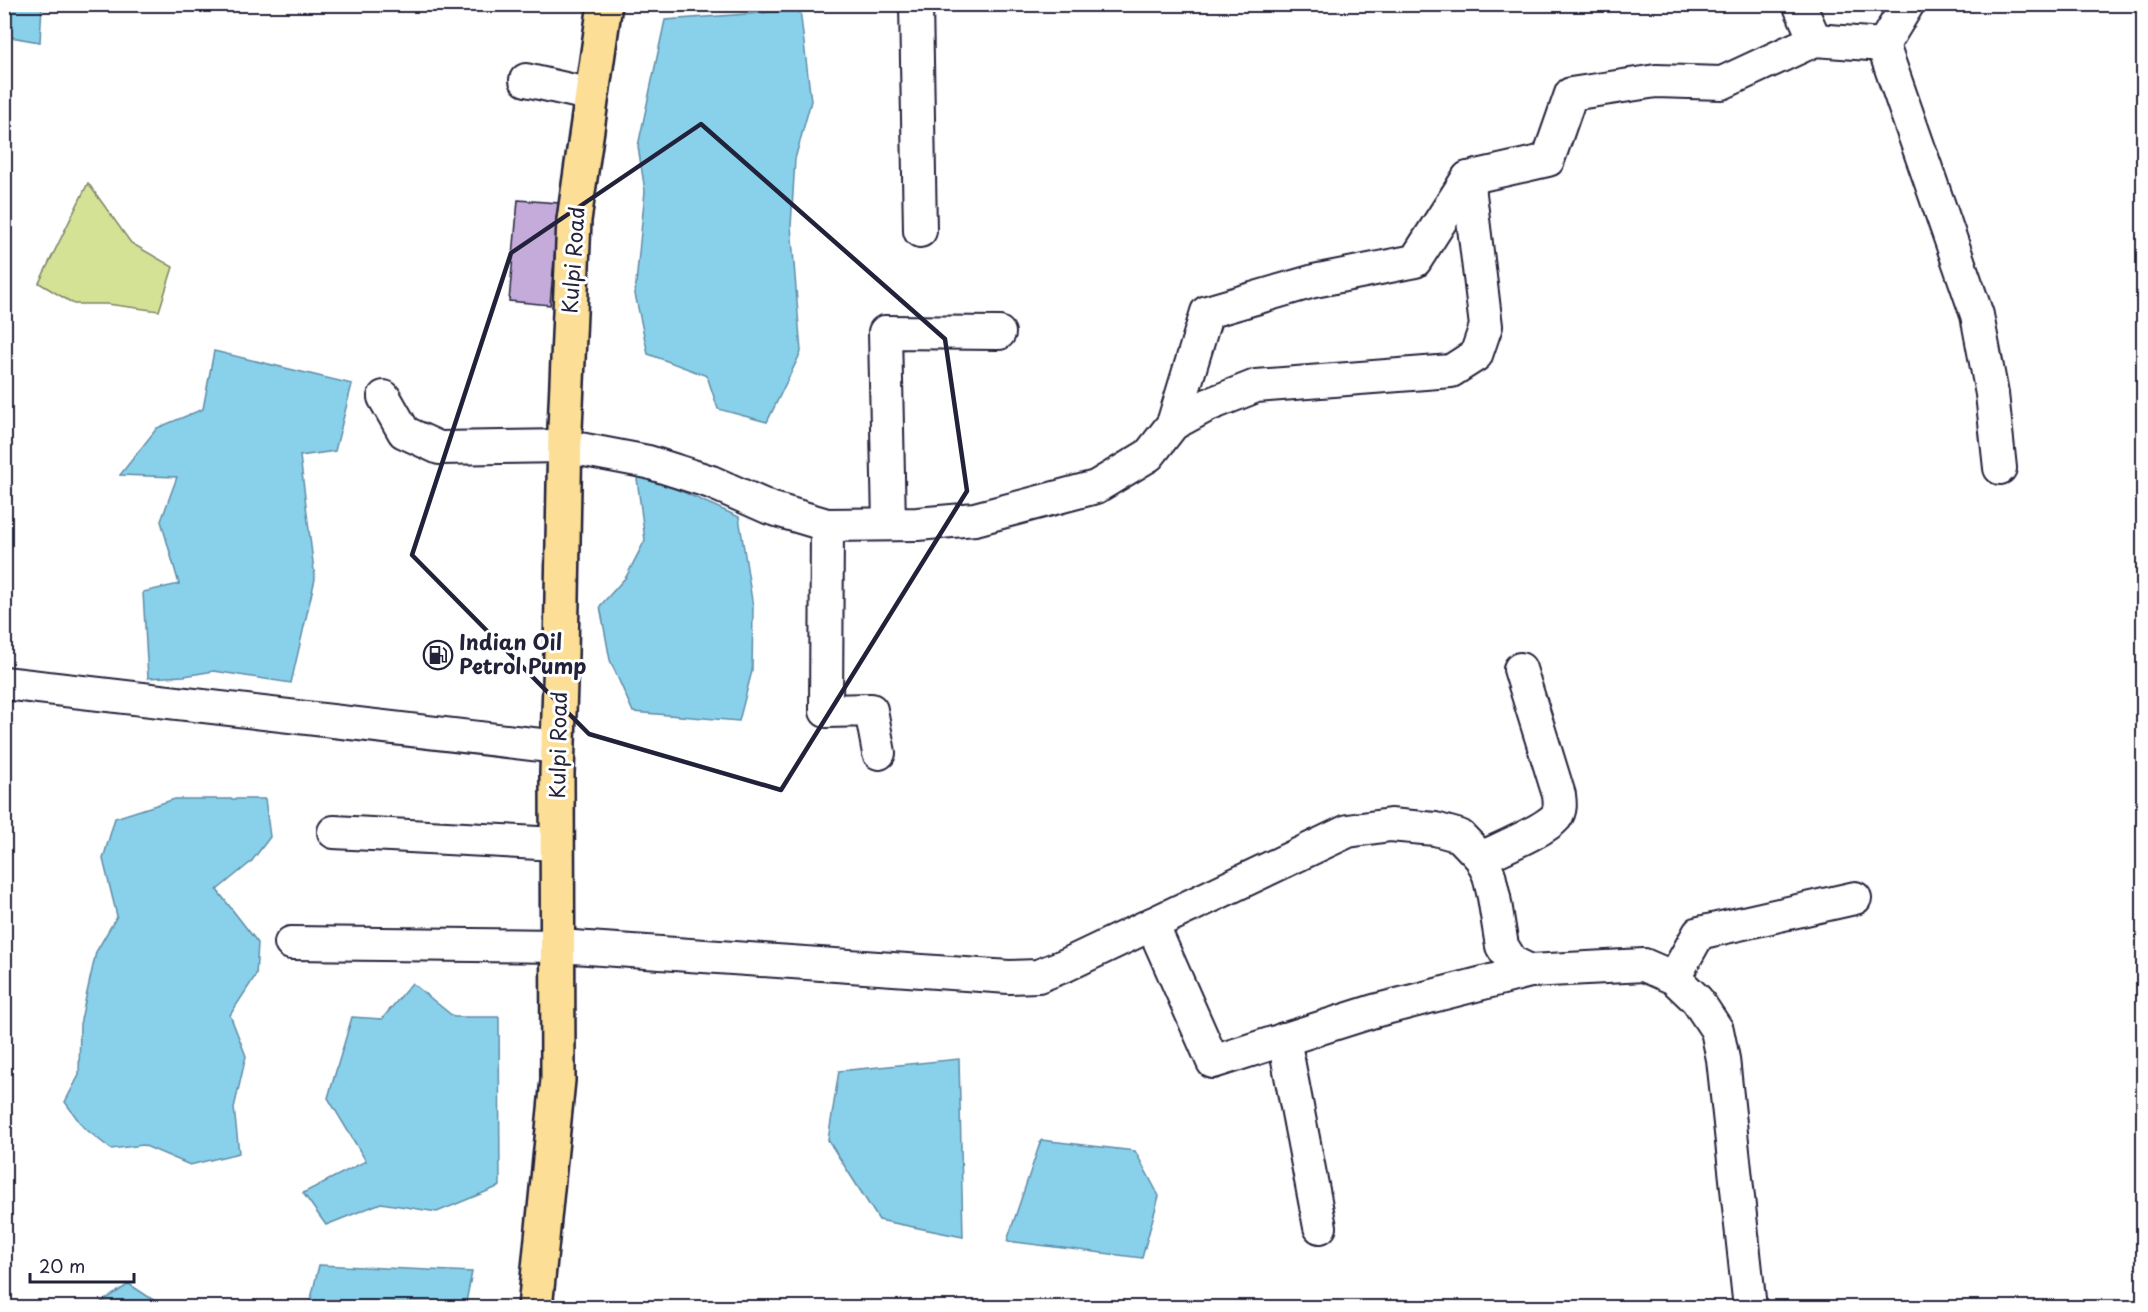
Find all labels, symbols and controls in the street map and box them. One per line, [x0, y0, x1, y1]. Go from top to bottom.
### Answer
street label: Kulpi Road [552, 205, 592, 314]
place label: Indian Oil Petrol Pump [459, 625, 586, 681]
fuel station icon: Indian Oil Petrol Pump [422, 639, 454, 671]
street label: Kulpi Road [540, 691, 574, 799]
scale bar [30, 1246, 134, 1284]
text: 20 m [39, 1252, 85, 1279]

